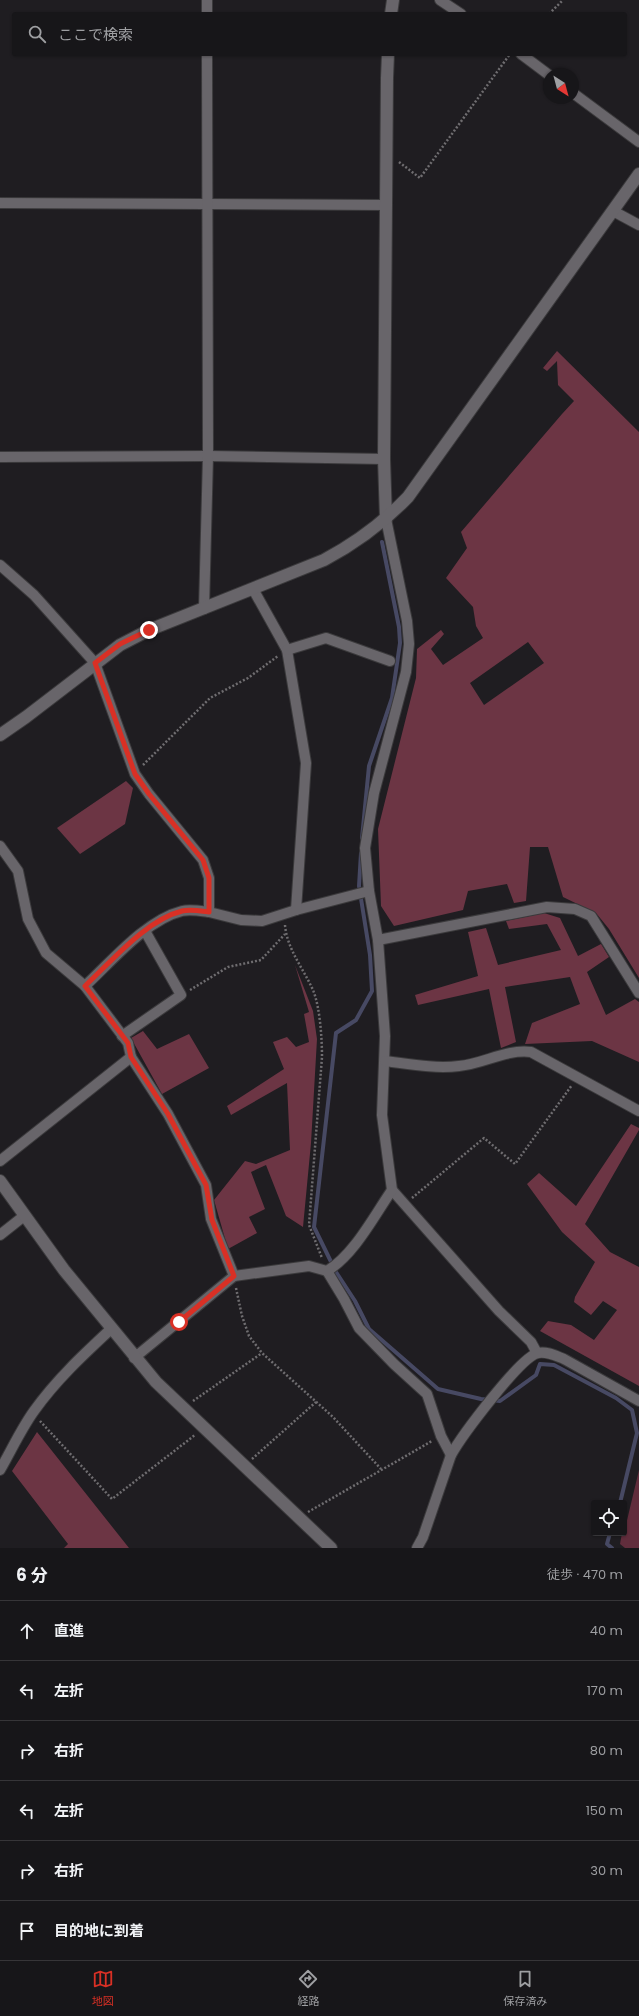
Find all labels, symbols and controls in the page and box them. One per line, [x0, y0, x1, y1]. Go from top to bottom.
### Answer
search box [12, 12, 627, 56]
icon: search [26, 23, 48, 45]
text: ここで検索 [58, 24, 133, 45]
north arrow [543, 68, 579, 104]
route end [140, 621, 158, 639]
route start [170, 1313, 188, 1331]
map controls [591, 1500, 627, 1536]
button: locate [591, 1500, 627, 1536]
text: 6 分 [16, 1563, 47, 1587]
text: 徒歩 · 470 m [547, 1565, 623, 1584]
icon: ahead [16, 1620, 38, 1642]
text: 直進 [54, 1620, 84, 1641]
text: 40 m [590, 1621, 623, 1640]
icon: left [16, 1680, 38, 1702]
text: 左折 [54, 1680, 84, 1701]
text: 170 m [587, 1681, 623, 1700]
icon: right [16, 1740, 38, 1762]
text: 右折 [54, 1740, 84, 1761]
text: 80 m [590, 1741, 623, 1760]
icon: left [16, 1800, 38, 1822]
text: 左折 [54, 1800, 84, 1821]
text: 150 m [586, 1801, 623, 1820]
icon: right [16, 1860, 38, 1882]
text: 右折 [54, 1860, 84, 1881]
text: 30 m [590, 1861, 623, 1880]
icon: arrive [16, 1920, 38, 1942]
text: 目的地に到着 [54, 1920, 144, 1941]
tab: 地図 [92, 1968, 114, 2010]
tab: 経路 [297, 1968, 319, 2010]
tab: 保存済み [503, 1968, 547, 2010]

